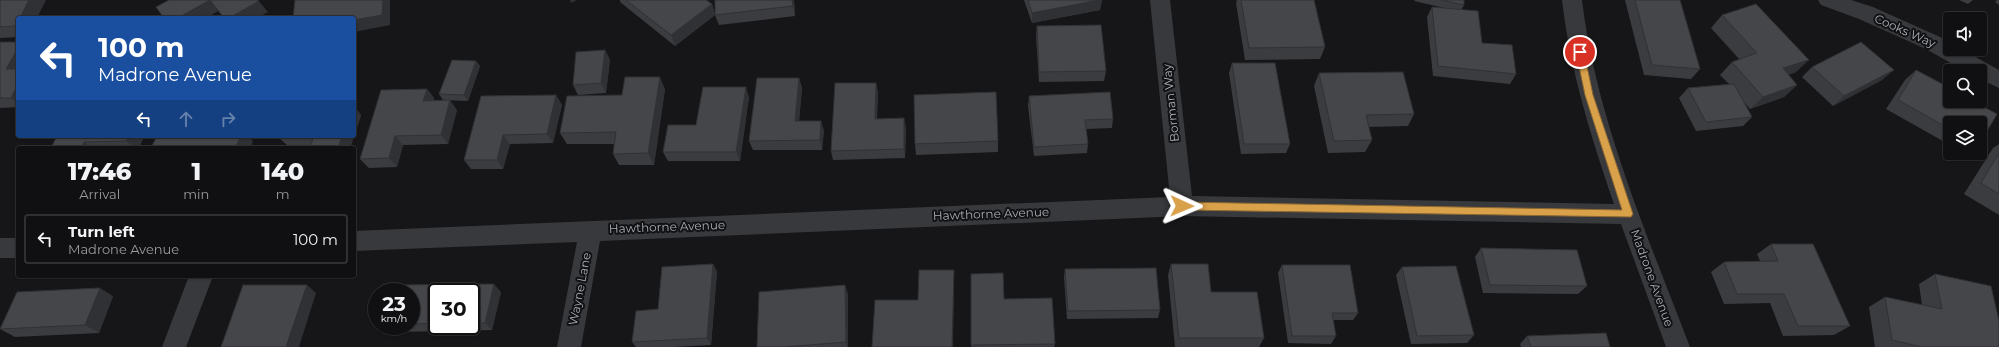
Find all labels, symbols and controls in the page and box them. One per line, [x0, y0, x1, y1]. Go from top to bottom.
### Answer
street label: Cooks Way [1872, 10, 1939, 51]
map controls [1943, 12, 1987, 160]
button: sound [1943, 12, 1987, 56]
text: 100 m [98, 30, 184, 64]
icon: left [32, 32, 84, 84]
pin [1563, 35, 1597, 69]
icon: arrive [1569, 41, 1591, 63]
street label: Borman Way [1159, 63, 1182, 143]
text: Madrone Avenue [98, 64, 252, 86]
button: search [1943, 64, 1987, 108]
icon: left [133, 108, 155, 130]
icon: ahead [175, 108, 197, 130]
icon: right [217, 108, 239, 130]
button: layers [1943, 116, 1987, 160]
text: 17:46 [68, 157, 131, 186]
text: 1 [191, 157, 201, 186]
text: 140 [261, 157, 304, 186]
position arrow [1161, 185, 1203, 227]
text: Arrival [79, 186, 120, 202]
text: min [183, 186, 209, 202]
text: m [276, 186, 290, 202]
street label: Hawthorne Avenue [933, 204, 1049, 223]
street label: Hawthorne Avenue [609, 217, 725, 236]
text: Turn left [68, 222, 135, 241]
street label: Madrone Avenue [1628, 227, 1677, 329]
icon: left [34, 228, 56, 250]
text: 100 m [293, 230, 338, 249]
text: Madrone Avenue [68, 241, 179, 257]
street label: Wayne Lane [565, 251, 594, 327]
speed limit sign: 30 [428, 283, 480, 335]
text: 23 [382, 292, 406, 316]
text: km/h [381, 312, 407, 325]

